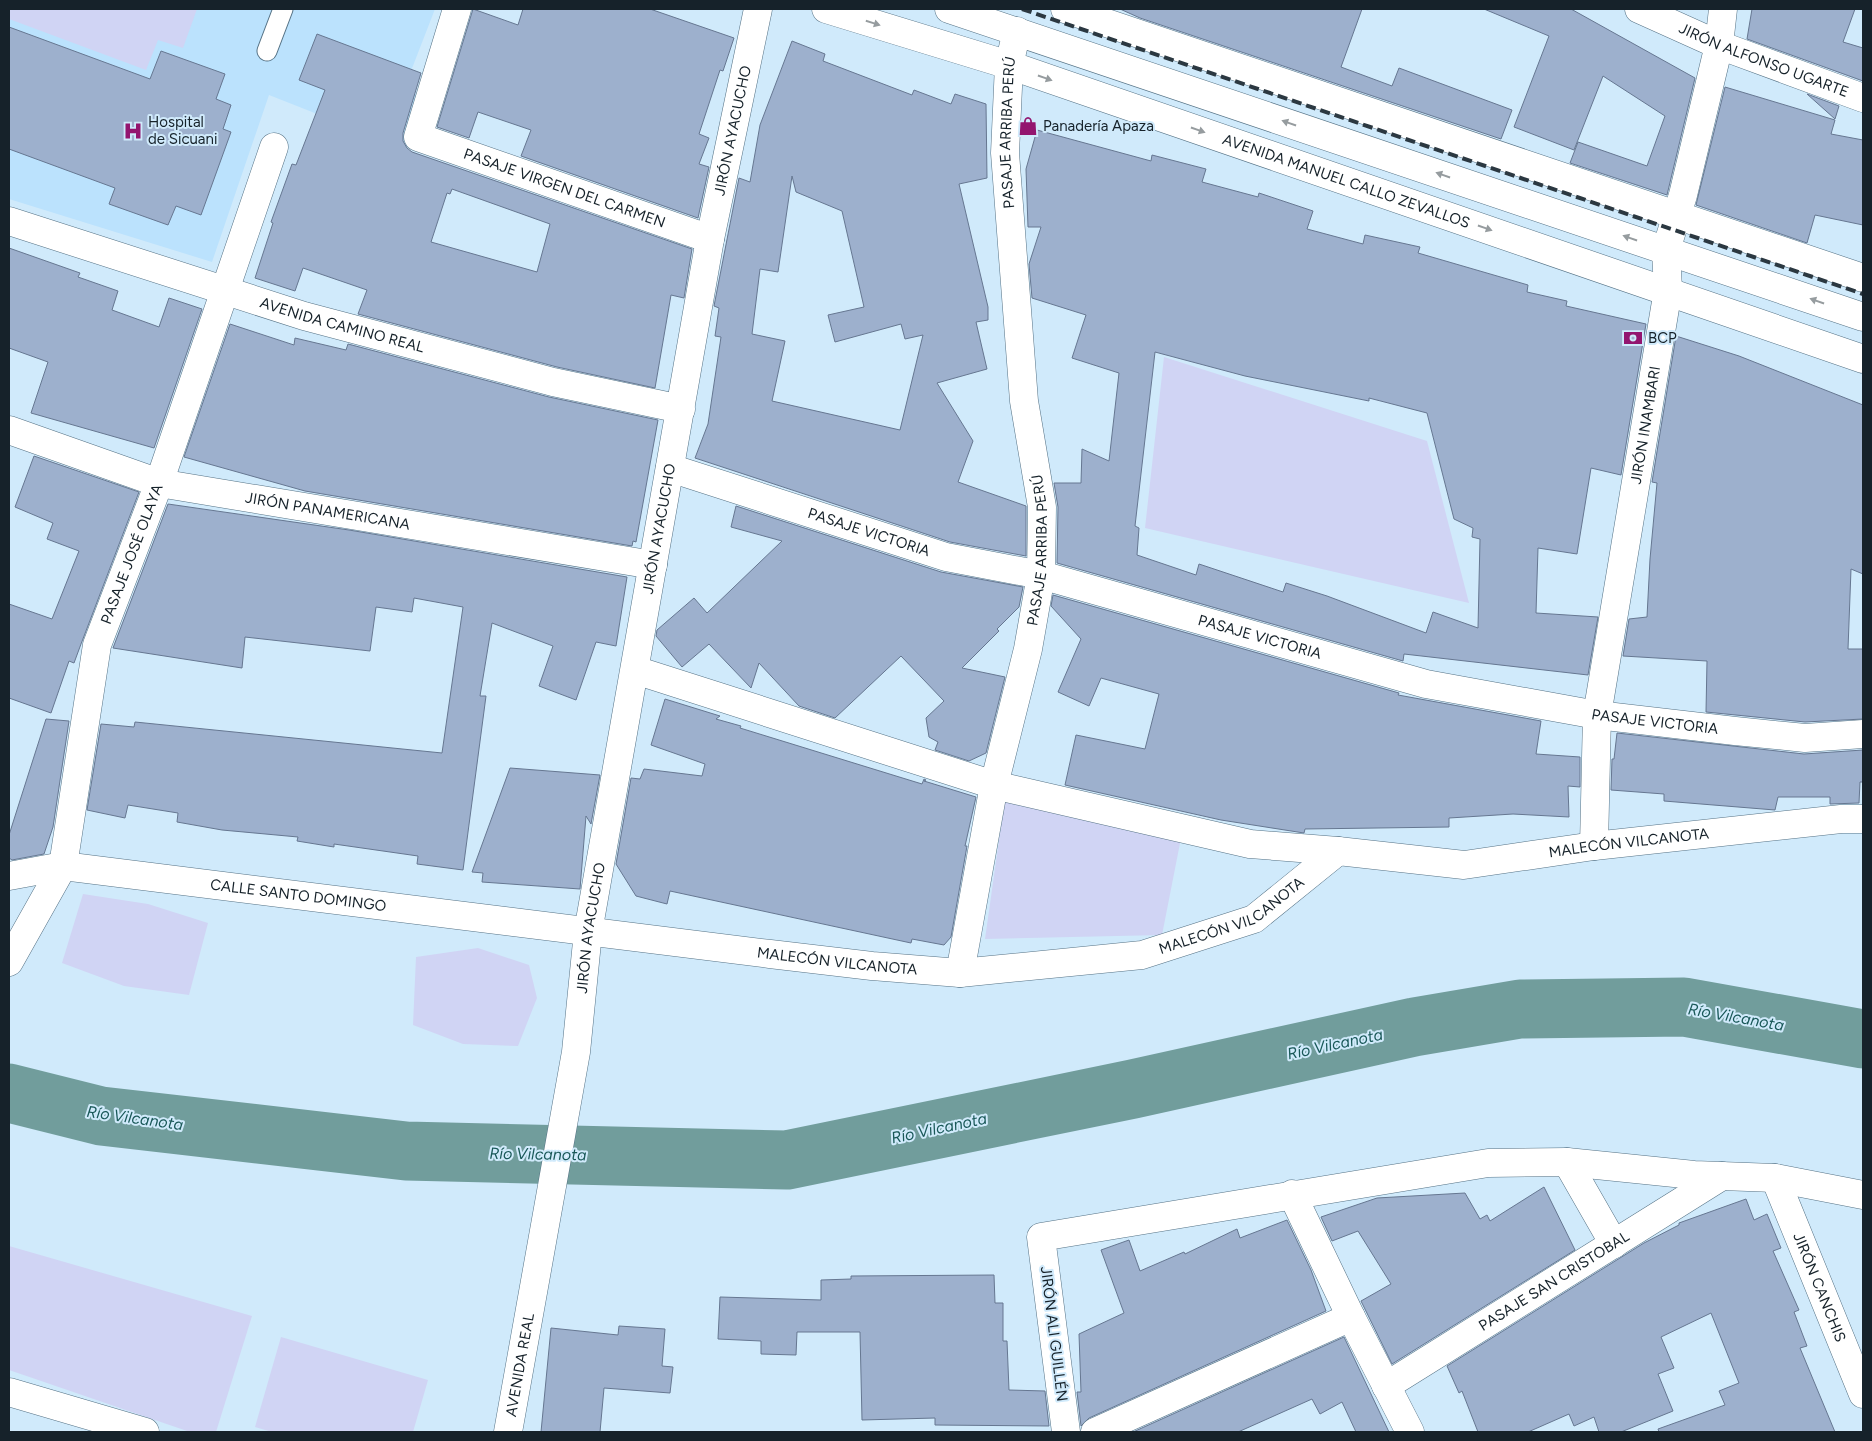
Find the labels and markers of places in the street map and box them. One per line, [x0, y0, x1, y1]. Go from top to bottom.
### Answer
place label: Hospital de Sicuani [148, 113, 217, 148]
shop icon: Panadería Apaza [1017, 115, 1039, 137]
place label: Panadería Apaza [1043, 117, 1154, 135]
hospital icon: Hospital de Sicuani [122, 120, 144, 142]
bank icon: BCP [1622, 327, 1644, 349]
place label: BCP [1648, 329, 1677, 347]

